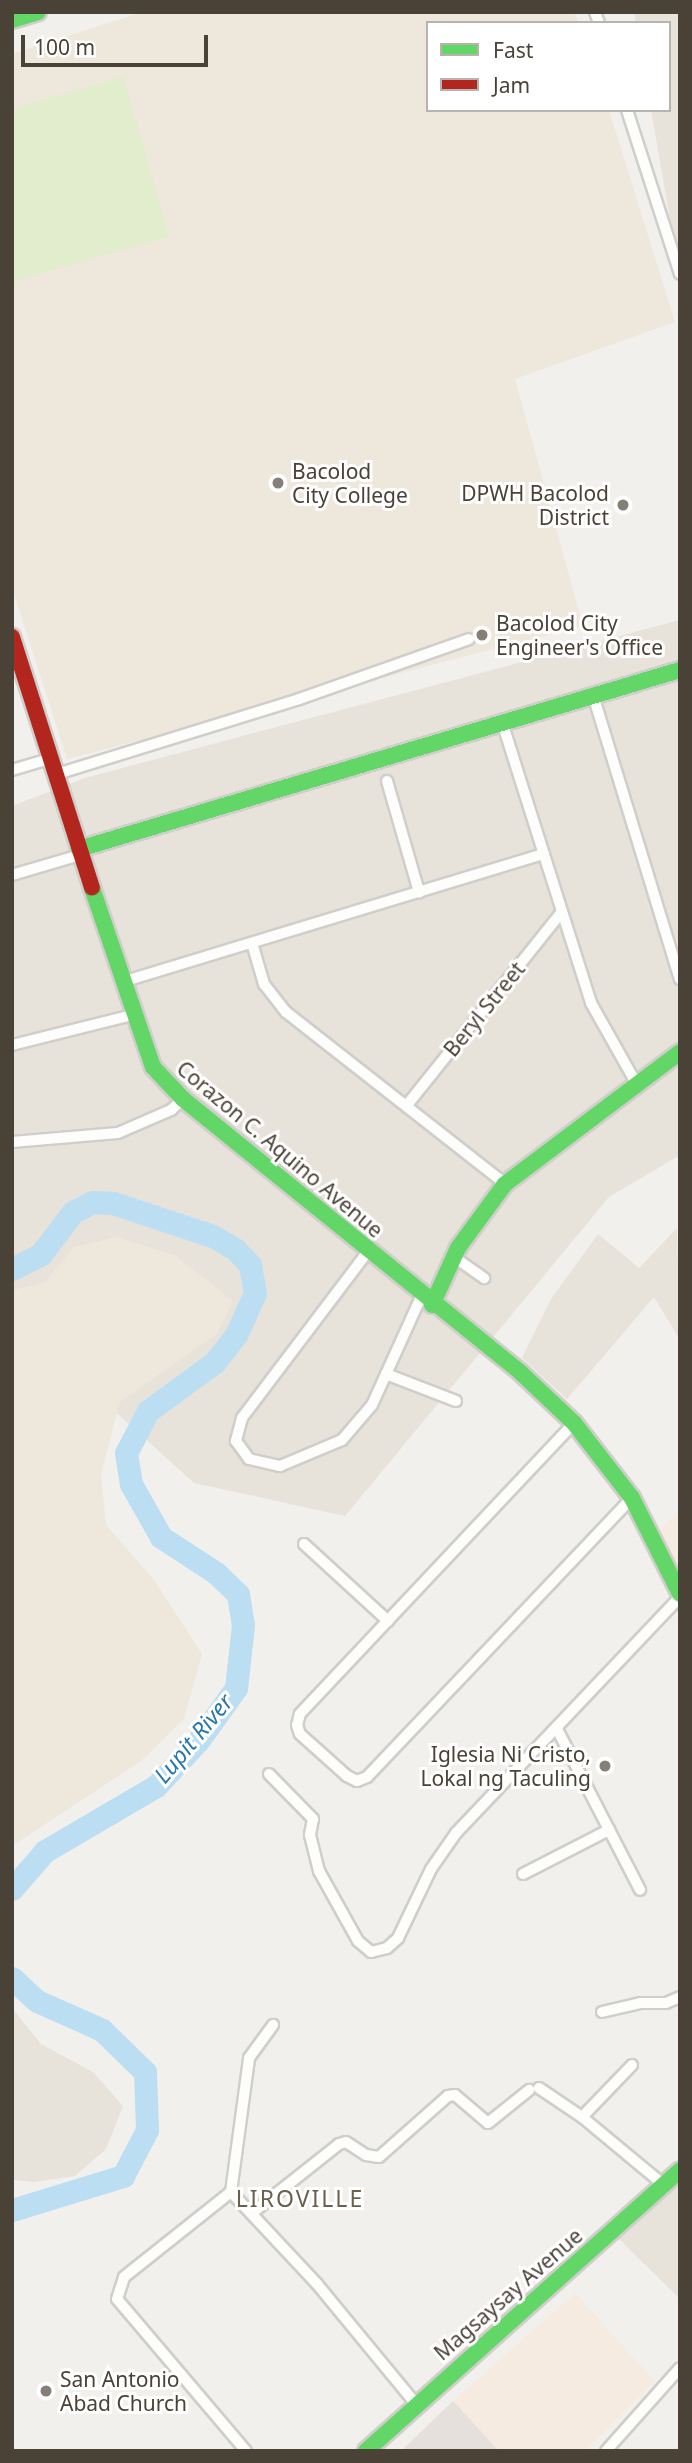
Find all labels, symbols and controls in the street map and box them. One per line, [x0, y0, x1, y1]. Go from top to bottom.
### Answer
scale bar [24, 21, 212, 65]
legend [426, 21, 671, 112]
text: 100 m [34, 33, 95, 61]
text: Fast [493, 36, 533, 64]
text: Jam [493, 71, 530, 99]
place label: Bacolod City College [292, 458, 408, 508]
marker: Bacolod City College [270, 475, 286, 491]
place label: DPWH Bacolod District [461, 480, 609, 530]
marker: DPWH Bacolod District [615, 497, 631, 513]
place label: Bacolod City Engineer's Office [496, 610, 663, 660]
marker: Bacolod City Engineer's Office [474, 627, 490, 643]
street label: Beryl Street [438, 957, 530, 1061]
street label: Corazon C. Aquino Avenue [172, 1055, 388, 1243]
water label: Lupit River [148, 1688, 238, 1788]
place label: Iglesia Ni Cristo, Lokal ng Taculing [421, 1741, 591, 1791]
marker: Iglesia Ni Cristo, Lokal ng Taculing [597, 1758, 613, 1774]
district label: LIROVILLE [237, 2184, 363, 2212]
street label: Magsaysay Avenue [429, 2223, 587, 2365]
place label: San Antonio Abad Church [60, 2366, 187, 2416]
marker: San Antonio Abad Church [38, 2383, 54, 2399]

